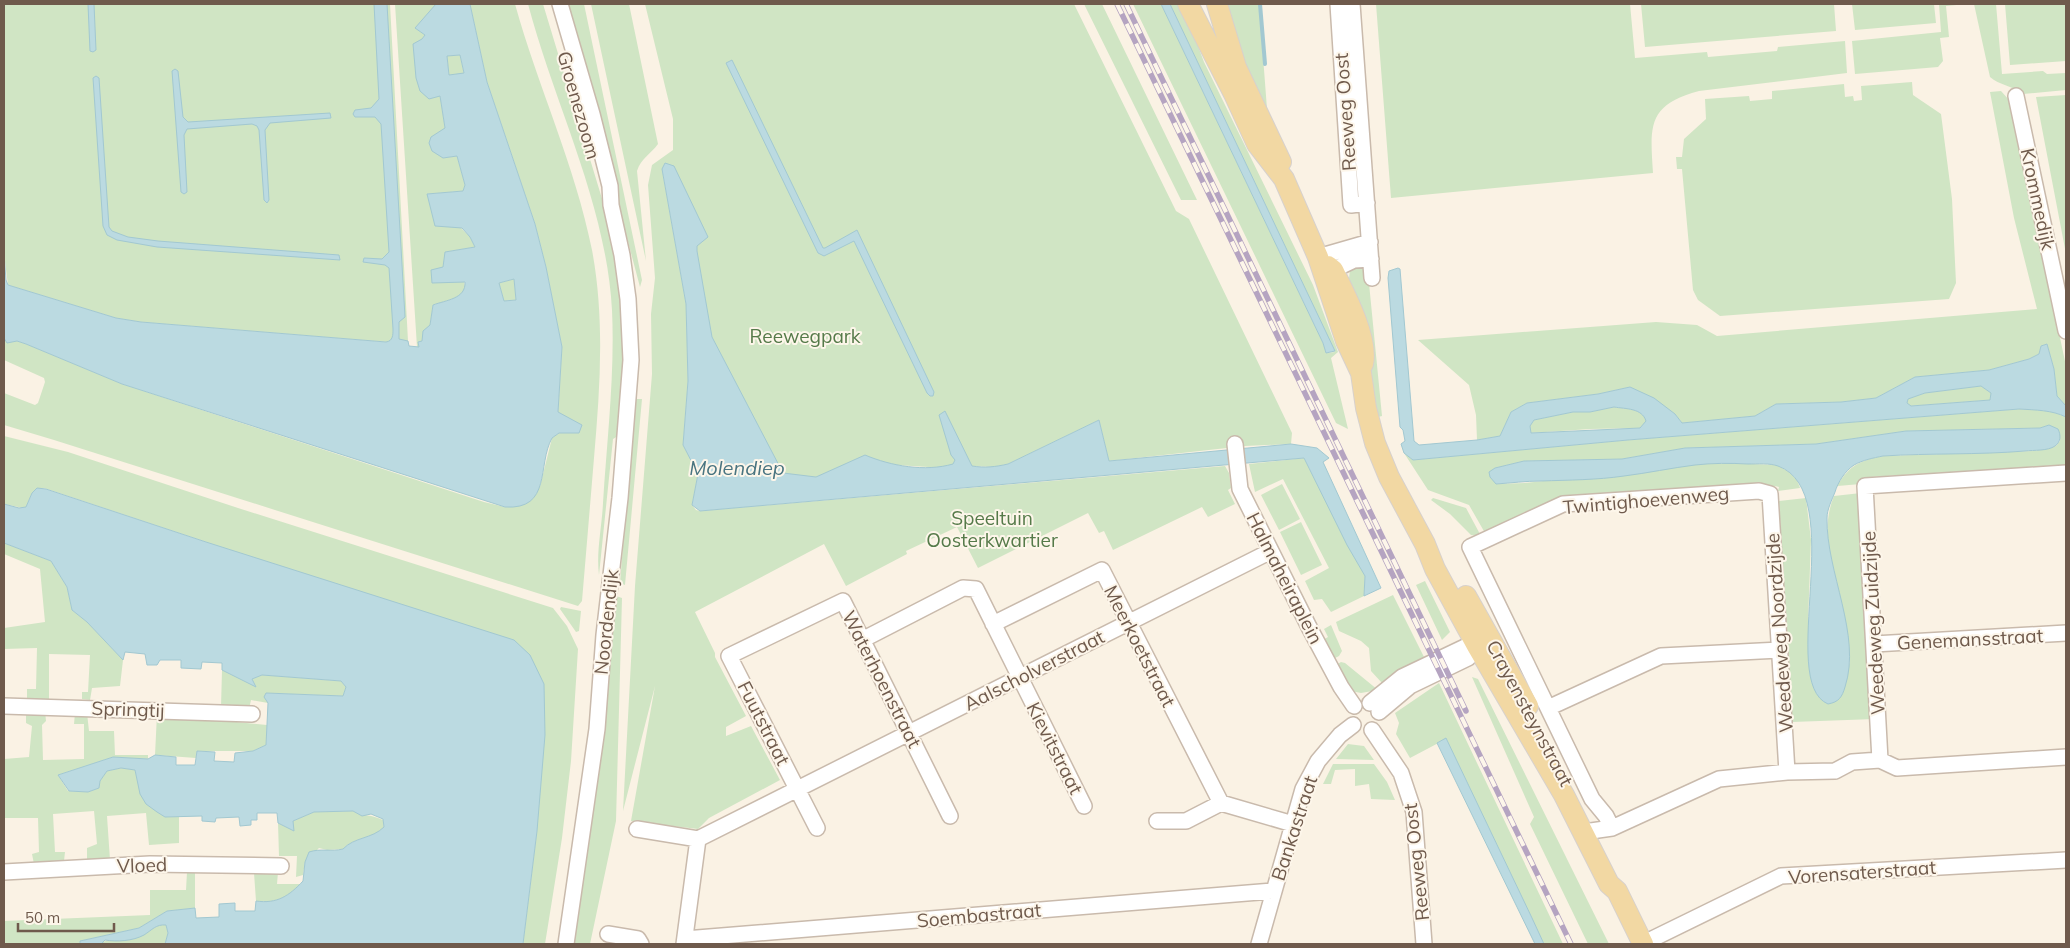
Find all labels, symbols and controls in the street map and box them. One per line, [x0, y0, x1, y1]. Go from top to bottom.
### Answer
street label: Groenezoom [552, 48, 606, 162]
street label: Reeweg Oost [1329, 52, 1361, 172]
street label: Krommedijk [2015, 146, 2061, 252]
park label: Reewegpark [749, 324, 861, 348]
water label: Molendiep [689, 455, 785, 480]
street label: Twintighoevenweg [1562, 481, 1730, 519]
park label: Speeltuin Oosterkwartier [926, 506, 1058, 552]
street label: Halmaheiraplein [1241, 508, 1329, 648]
street label: Weedeweg Zuidzijde [1856, 530, 1890, 716]
street label: Weedeweg Noordzijde [1760, 532, 1798, 734]
street label: Noordendijk [589, 568, 623, 676]
street label: Meerkoetstraat [1099, 581, 1181, 711]
street label: Waterhoenstraat [837, 606, 927, 752]
street label: Genemansstraat [1896, 623, 2044, 655]
street label: Aalscholverstraat [960, 624, 1109, 716]
street label: Crayensteynstraat [1481, 636, 1579, 790]
street label: Fuutstraat [733, 677, 796, 769]
street label: Springtij [91, 696, 165, 722]
street label: Kievitstraat [1022, 698, 1089, 798]
street label: Bankastraat [1266, 772, 1322, 883]
street label: Reeweg Oost [1398, 802, 1434, 922]
street label: Vloed [116, 852, 168, 878]
street label: Vorensaterstraat [1787, 855, 1937, 889]
street label: Soembastraat [916, 898, 1043, 932]
scale bar [18, 900, 114, 932]
text: 50 m [25, 908, 60, 927]

